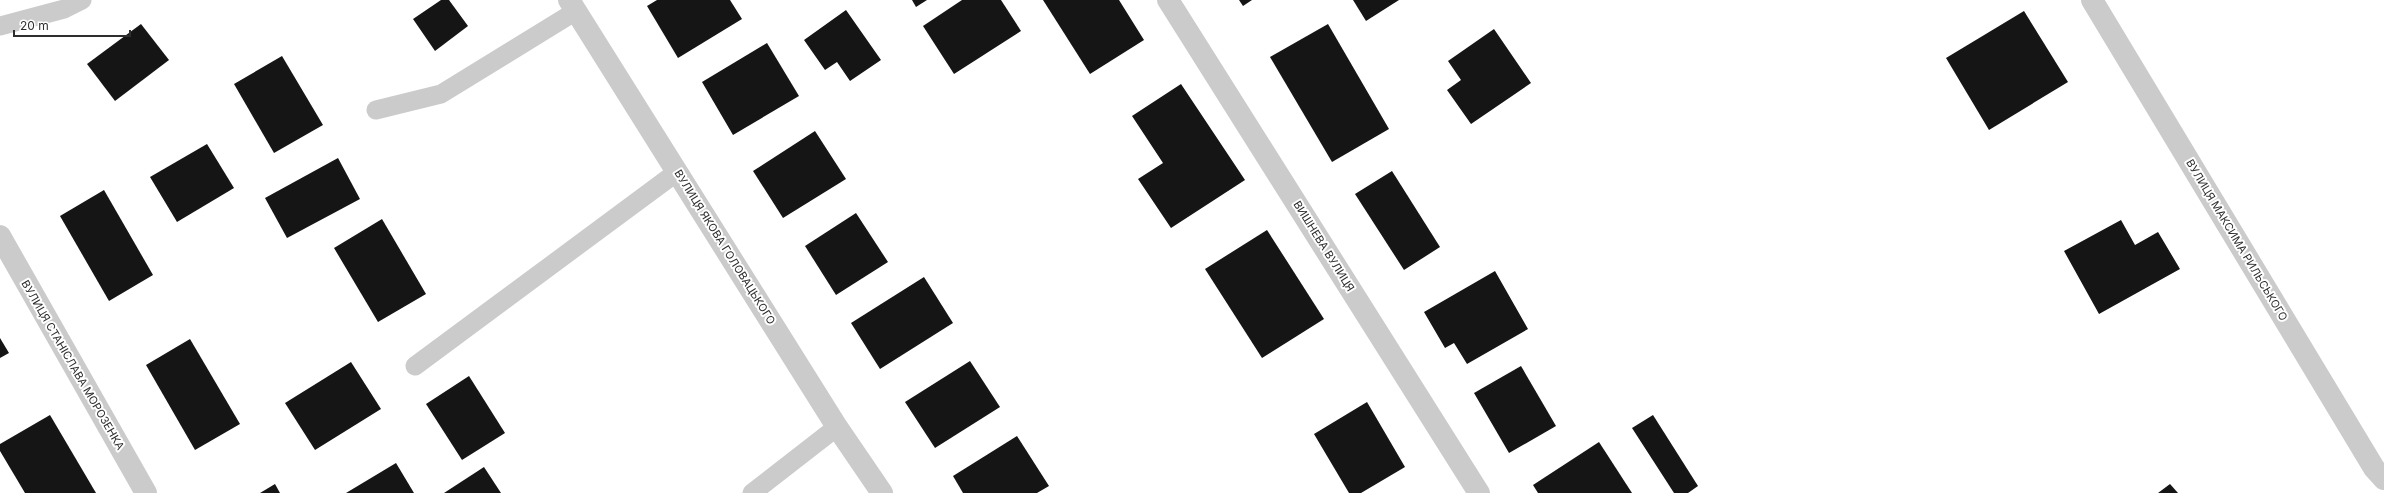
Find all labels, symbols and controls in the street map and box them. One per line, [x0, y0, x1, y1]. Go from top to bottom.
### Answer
scale bar [14, 12, 130, 38]
text: 20 m [20, 18, 49, 33]
street label: ВУЛИЦЯ МАКСИМА РИЛЬСЬКОГО [2183, 157, 2291, 323]
street label: ВУЛИЦЯ ЯКОВА ГОЛОВАЦЬКОГО [671, 167, 779, 327]
street label: ВИШНЕВА ВУЛИЦЯ [1290, 198, 1358, 294]
street label: ВУЛИЦЯ СТАНІСЛАВА МОРОЗЕНКА [19, 278, 128, 453]

